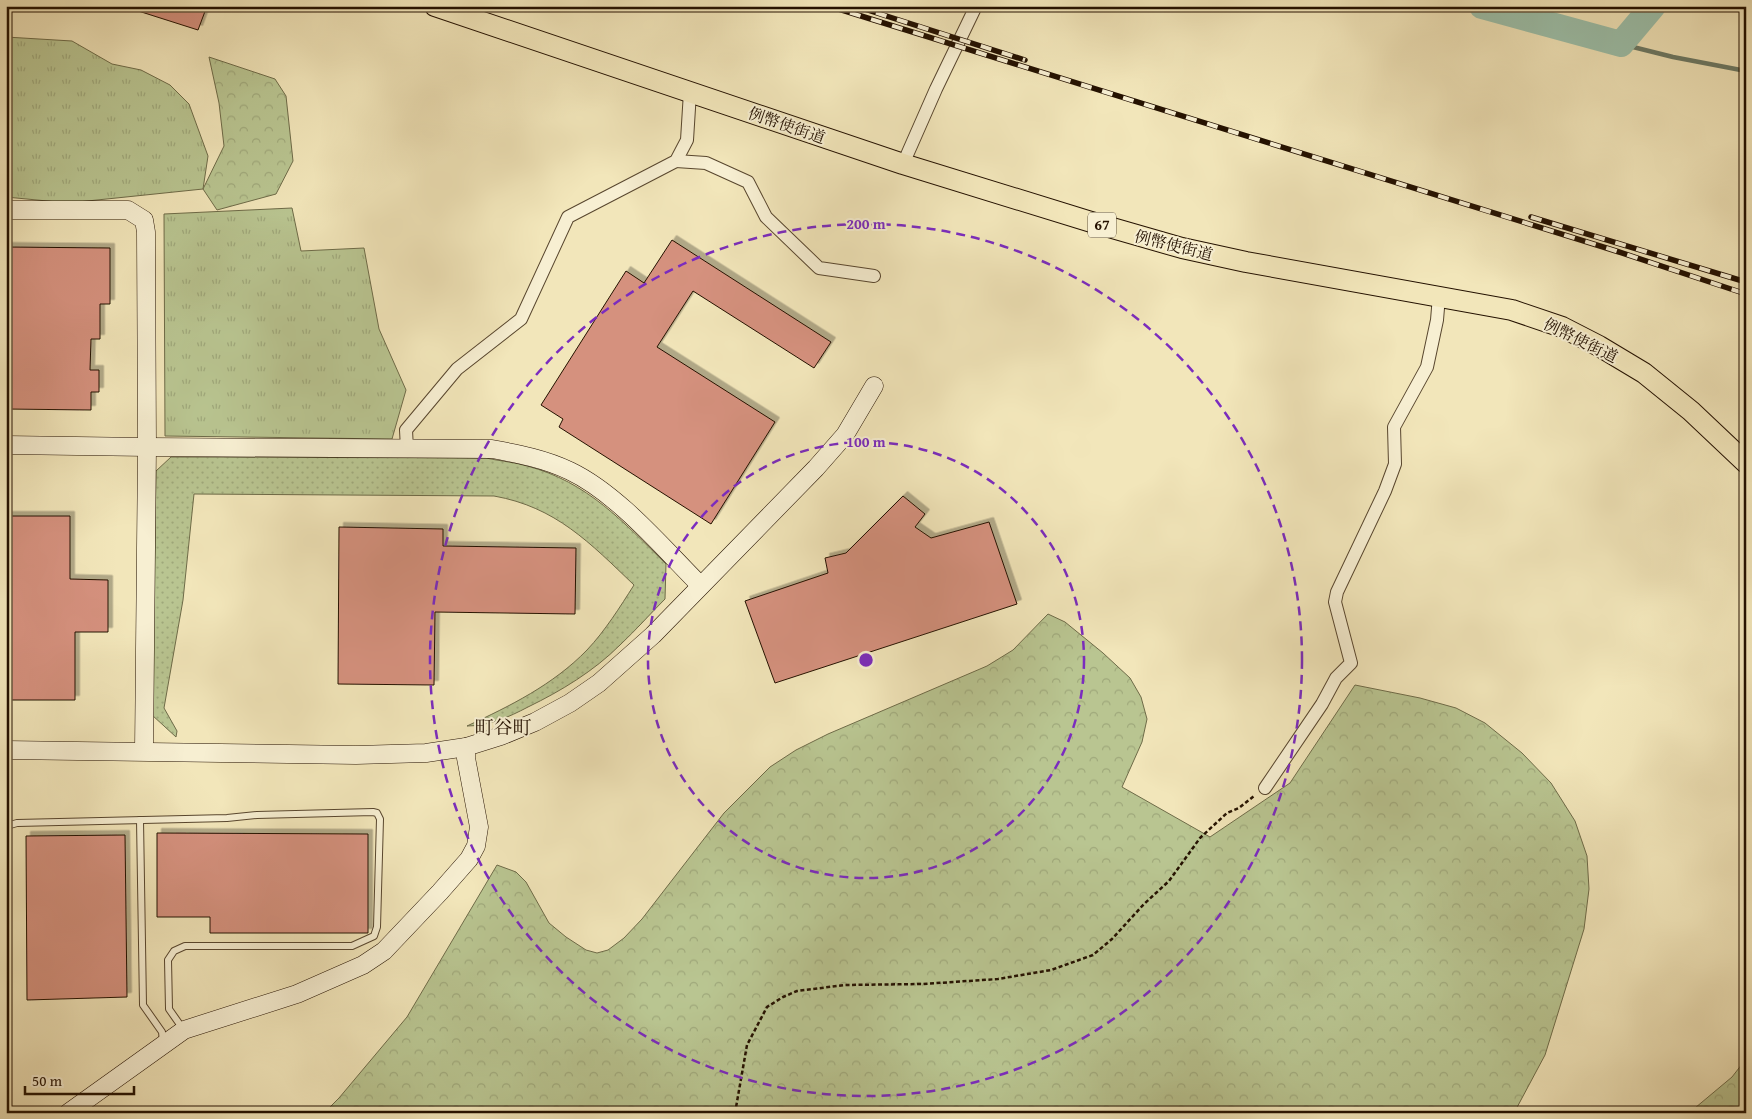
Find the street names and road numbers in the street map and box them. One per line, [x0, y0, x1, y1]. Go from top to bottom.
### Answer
street label: 例幣使街道 [745, 101, 829, 149]
road number: 67 [1088, 212, 1116, 238]
street label: 例幣使街道 [1132, 224, 1216, 266]
street label: 例幣使街道 [1540, 312, 1622, 368]

